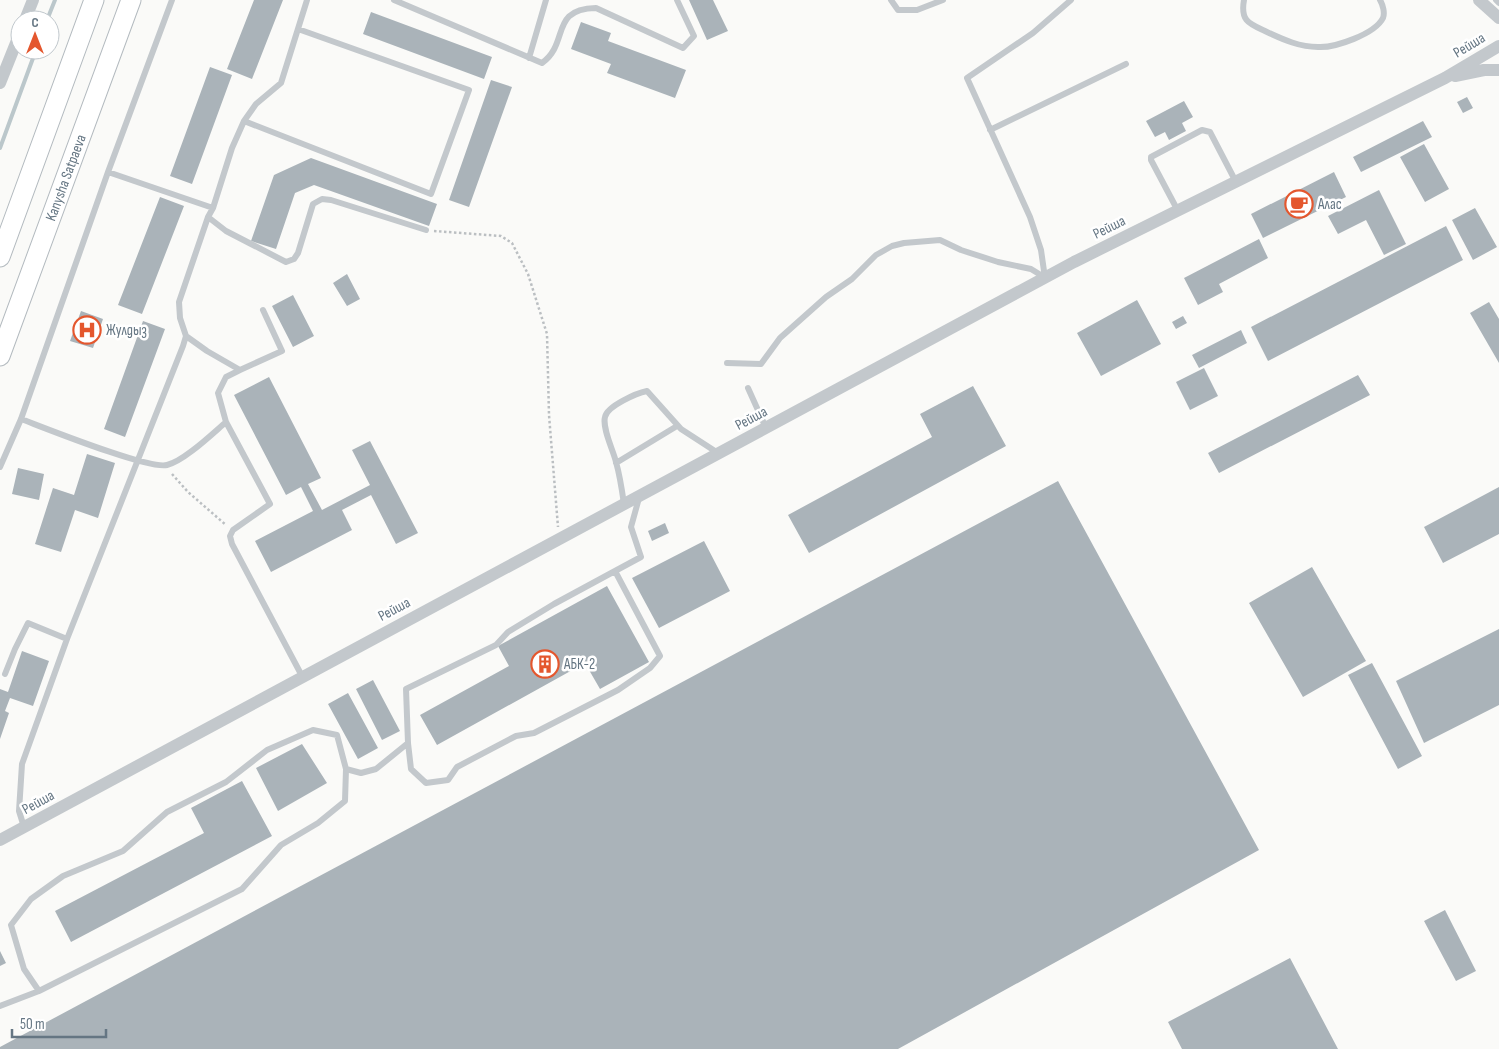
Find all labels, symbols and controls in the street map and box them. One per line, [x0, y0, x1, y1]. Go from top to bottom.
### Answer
north arrow [10, 10, 60, 60]
text: С [31, 14, 39, 31]
street label: Рейша [1450, 28, 1489, 62]
street label: Kanysha Satpaeva [41, 132, 91, 224]
cafe icon: Алас [1284, 189, 1314, 219]
place label: Алас [1317, 195, 1342, 214]
street label: Рейша [1090, 211, 1129, 243]
hospital icon: Жулдыз [72, 315, 102, 345]
place label: Жулдыз [106, 321, 147, 340]
street label: Рейша [732, 402, 771, 435]
street label: Рейша [375, 593, 414, 626]
building icon: АБК-2 [530, 649, 560, 679]
place label: АБК-2 [563, 655, 595, 674]
street label: Рейша [19, 786, 58, 819]
scale bar [12, 1006, 106, 1038]
text: 50 m [20, 1015, 45, 1034]

